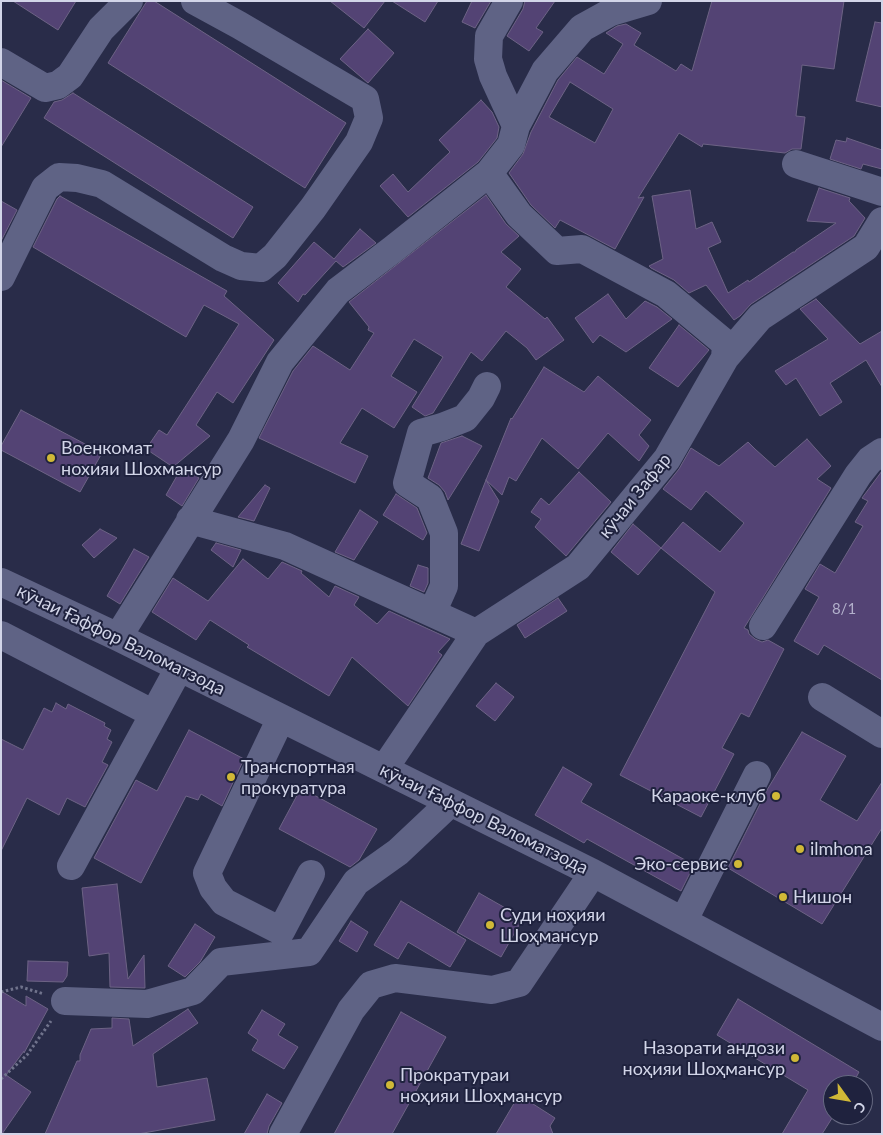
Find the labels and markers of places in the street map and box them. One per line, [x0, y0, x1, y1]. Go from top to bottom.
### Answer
place label: Военкомат нохияи Шохмансур [61, 437, 222, 479]
marker: Военкомат нохияи Шохмансур [45, 452, 57, 464]
place label: Транспортная прокуратура [241, 756, 355, 799]
marker: Транспортная прокуратура [225, 771, 237, 783]
place label: Караоке-клуб [651, 785, 766, 807]
marker: Караоке-клуб [770, 790, 782, 802]
place label: ilmhona [810, 838, 873, 860]
marker: ilmhona [794, 843, 806, 855]
place label: Эко-сервис [634, 853, 728, 875]
marker: Эко-сервис [732, 858, 744, 870]
place label: Нишон [793, 886, 852, 908]
marker: Нишон [777, 891, 789, 903]
place label: Суди ноҳияи Шоҳмансур [500, 904, 606, 946]
marker: Суди ноҳияи Шоҳмансур [484, 919, 496, 931]
place label: Назорати андози ноҳияи Шоҳмансур [623, 1037, 785, 1080]
marker: Назорати андози ноҳияи Шоҳмансур [789, 1052, 801, 1064]
place label: Прократураи ноҳияи Шоҳмансур [400, 1064, 562, 1106]
marker: Прократураи ноҳияи Шоҳмансур [384, 1079, 396, 1091]

